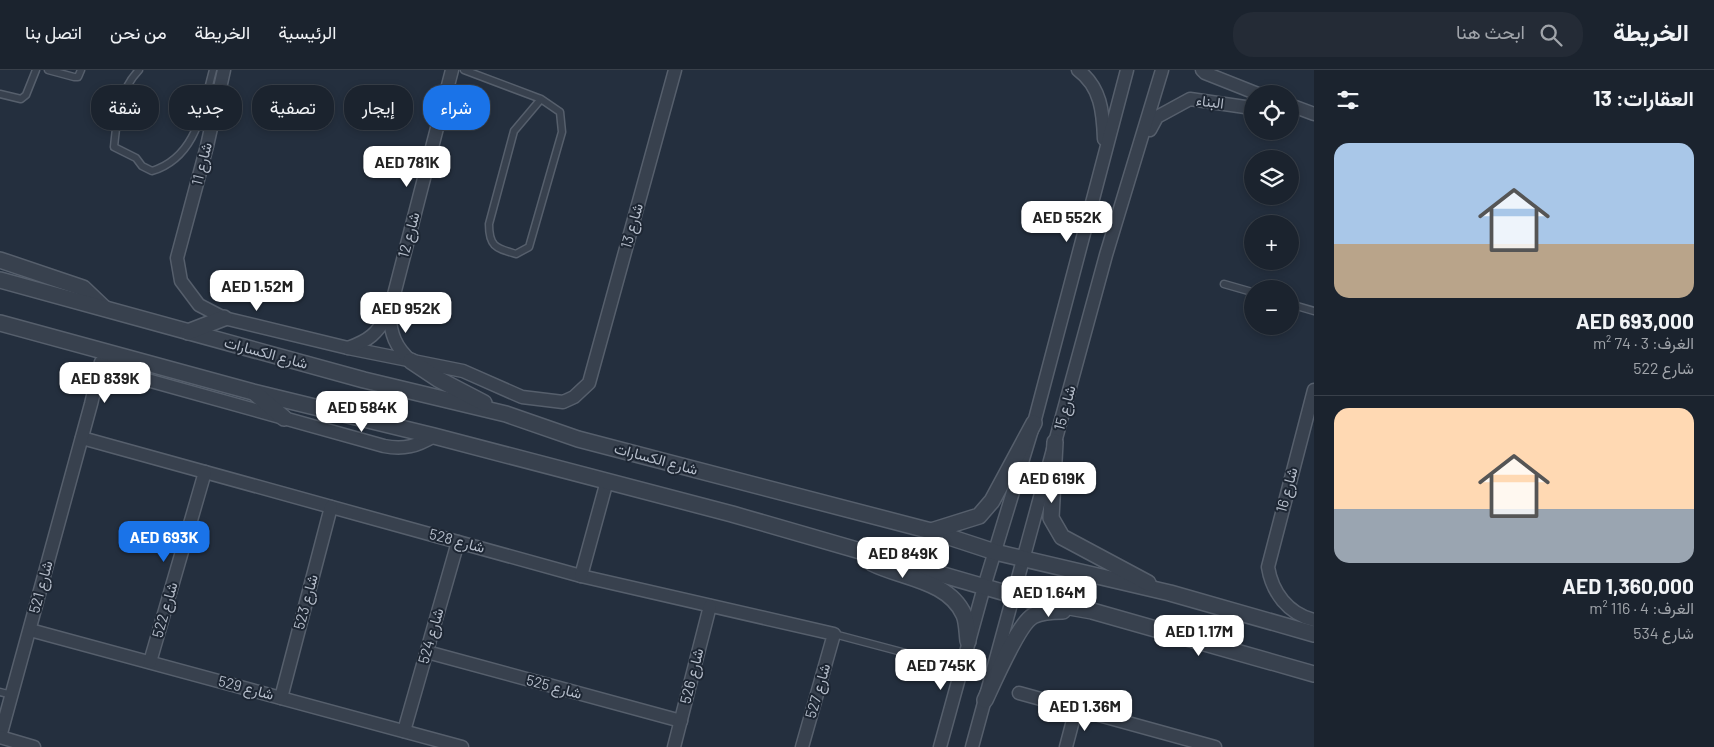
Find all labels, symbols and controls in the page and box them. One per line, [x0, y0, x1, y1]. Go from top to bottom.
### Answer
search box [1233, 12, 1583, 57]
text: الخريطة [1613, 17, 1689, 46]
text: ابحث هنا [1456, 20, 1525, 43]
text: اتصل بنا [25, 21, 82, 43]
text: من نحن [110, 21, 167, 43]
text: الخريطة [195, 21, 250, 43]
text: الرئيسية [278, 21, 336, 43]
icon: search [1537, 21, 1565, 49]
chip: شقة [91, 85, 159, 130]
chip: جديد [169, 85, 242, 130]
chip: تصفية [252, 85, 334, 130]
chip: إيجار [344, 85, 413, 130]
chip: شراء [423, 85, 490, 130]
map controls [1244, 85, 1299, 335]
button: locate [1244, 85, 1299, 140]
text: العقارات: 13 [1593, 85, 1694, 110]
icon: filters [1334, 86, 1362, 114]
street label: البناء [1195, 90, 1225, 113]
street label: شارع 11 [187, 140, 218, 188]
pin: AED 781K [355, 146, 459, 188]
button: layers [1244, 150, 1299, 205]
text: AED 781K [374, 152, 440, 171]
icon: home [1469, 175, 1559, 265]
pin: AED 552K [1015, 200, 1119, 243]
street label: شارع 13 [616, 201, 649, 251]
text: AED 552K [1032, 207, 1102, 226]
street label: شارع 12 [393, 210, 426, 260]
button: + [1244, 215, 1299, 270]
pin: AED 1.52M [200, 270, 314, 312]
text: AED 1.52M [221, 276, 293, 295]
button: − [1244, 280, 1299, 335]
pin: AED 952K [354, 292, 458, 334]
text: AED 952K [371, 298, 441, 317]
text: AED 693,000 [1576, 308, 1694, 333]
street label: شارع الكسارات [222, 332, 310, 375]
text: الغرف: 3 · 74 m² [1593, 333, 1694, 352]
text: شارع 522 [1633, 358, 1694, 377]
pin: AED 839K [53, 362, 157, 404]
text: AED 839K [71, 368, 139, 387]
street label: شارع 15 [1049, 383, 1082, 433]
pin: AED 584K [310, 390, 414, 433]
text: AED 584K [327, 397, 397, 416]
street label: شارع الكسارات [612, 438, 700, 481]
icon: home [1469, 441, 1559, 531]
pin: AED 619K [1000, 462, 1104, 504]
street label: شارع 16 [1271, 465, 1304, 515]
text: AED 619K [1019, 468, 1085, 487]
pin: AED 693K [112, 520, 216, 563]
street label: شارع 528 [427, 524, 487, 559]
text: AED 693K [130, 527, 198, 546]
pin: AED 849K [851, 536, 955, 579]
text: AED 849K [868, 543, 938, 562]
street label: شارع 521 [24, 558, 59, 616]
street label: شارع 523 [289, 572, 324, 632]
text: AED 1,360,000 [1562, 573, 1694, 598]
pin: AED 1.64M [992, 576, 1106, 618]
street label: شارع 522 [148, 580, 183, 640]
text: AED 1.64M [1013, 582, 1085, 601]
text: الغرف: 4 · 116 m² [1589, 598, 1694, 617]
street label: شارع 524 [414, 606, 450, 667]
pin: AED 1.17M [1142, 614, 1256, 657]
text: AED 1.17M [1165, 621, 1233, 640]
text: شارع 534 [1633, 623, 1694, 642]
street label: شارع 526 [675, 646, 710, 706]
pin: AED 745K [889, 648, 993, 691]
text: AED 745K [906, 655, 976, 674]
street label: شارع 527 [801, 661, 836, 721]
street label: شارع 525 [524, 670, 584, 705]
street label: شارع 529 [216, 671, 276, 706]
pin: AED 1.36M [1028, 690, 1142, 732]
text: AED 1.36M [1049, 696, 1121, 715]

